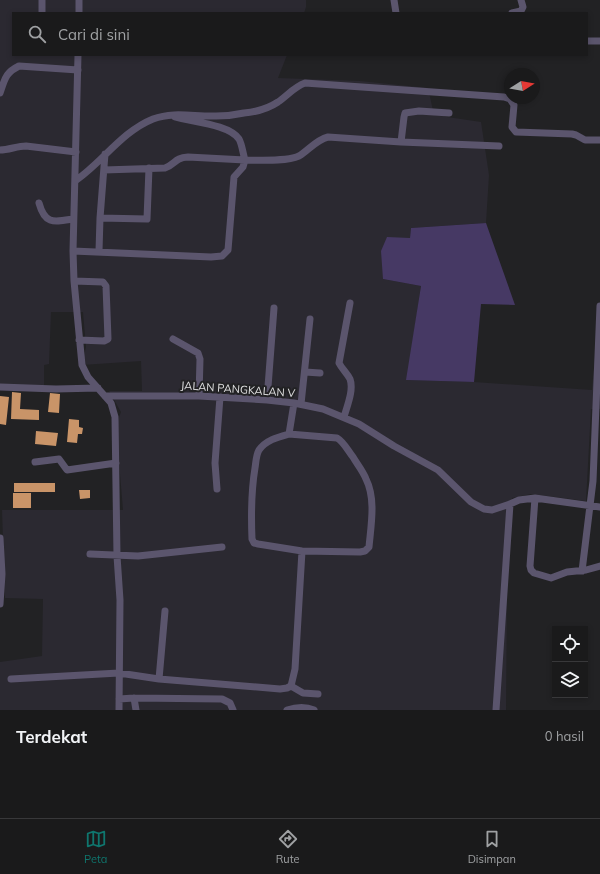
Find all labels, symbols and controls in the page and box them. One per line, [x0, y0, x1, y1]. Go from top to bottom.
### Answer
search box [12, 12, 588, 56]
icon: search [26, 23, 48, 45]
text: Cari di sini [58, 25, 130, 44]
north arrow [504, 68, 540, 104]
street label: JALAN PANGKALAN V [180, 378, 296, 400]
map controls [552, 626, 588, 698]
button: locate [552, 626, 588, 662]
button: layers [552, 662, 588, 698]
text: Terdekat [16, 726, 87, 747]
text: 0 hasil [545, 728, 584, 744]
tab: Peta [84, 828, 107, 866]
tab: Rute [276, 828, 299, 866]
tab: Disimpan [468, 828, 516, 866]

